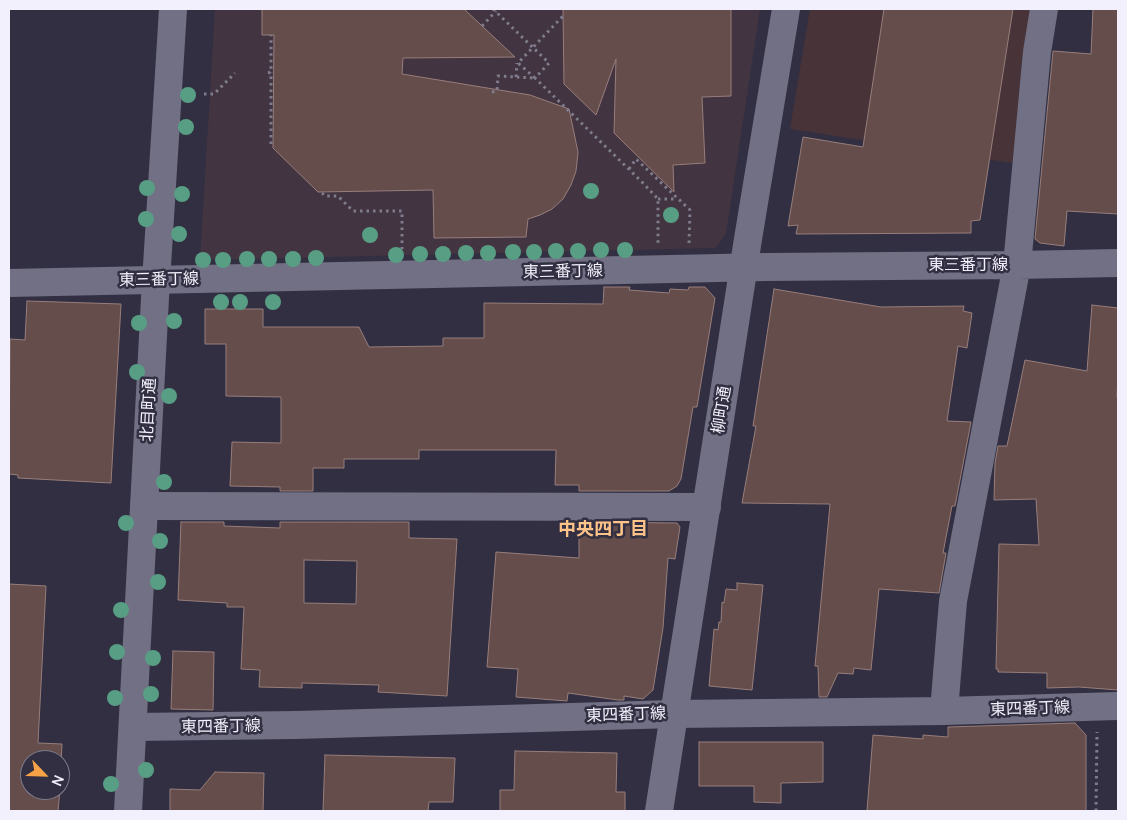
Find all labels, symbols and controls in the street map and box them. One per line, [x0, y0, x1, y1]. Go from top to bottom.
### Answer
street label: 東三番丁線 [928, 256, 1008, 276]
street label: 東三番丁線 [523, 262, 603, 282]
street label: 東三番丁線 [119, 270, 199, 290]
street label: 北目町通 [138, 378, 160, 442]
street label: 柳町通 [709, 385, 735, 435]
district label: 中央四丁目 [558, 519, 648, 541]
street label: 東四番丁線 [990, 698, 1070, 720]
street label: 東四番丁線 [586, 704, 666, 726]
street label: 東四番丁線 [181, 717, 261, 737]
north arrow [20, 750, 70, 800]
text: N [48, 772, 69, 789]

